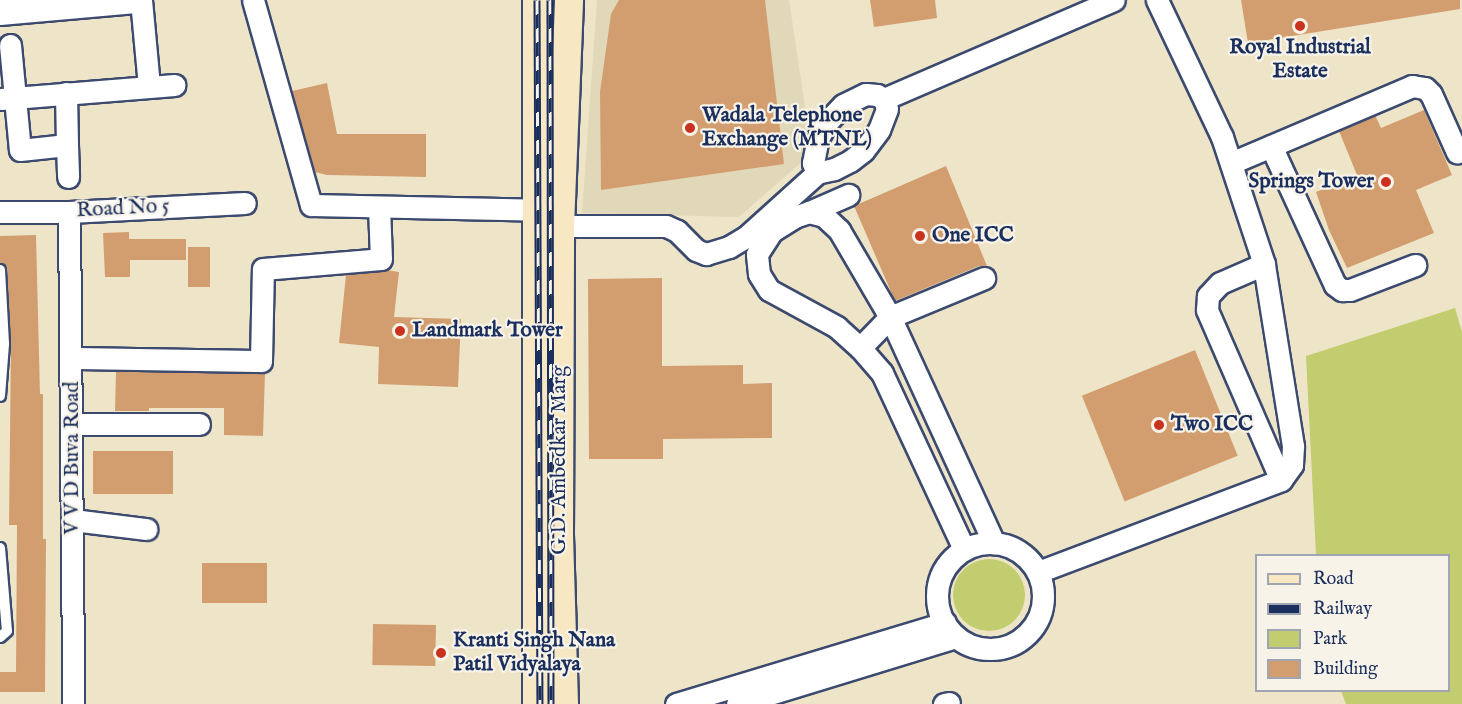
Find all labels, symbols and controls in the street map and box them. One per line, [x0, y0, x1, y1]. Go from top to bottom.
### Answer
marker: Royal Industrial Estate [1293, 19, 1307, 33]
place label: Royal Industrial Estate [1229, 35, 1371, 85]
place label: Wadala Telephone Exchange (MTNL) [702, 103, 872, 153]
marker: Wadala Telephone Exchange (MTNL) [683, 121, 697, 135]
place label: Springs Tower [1248, 169, 1374, 195]
marker: Springs Tower [1379, 175, 1393, 189]
street label: Road No 5 [76, 194, 170, 224]
place label: One ICC [932, 223, 1014, 249]
marker: One ICC [913, 229, 927, 243]
place label: Landmark Tower [412, 318, 563, 344]
marker: Landmark Tower [393, 324, 407, 338]
street label: G.D. Ambedkar Marg [547, 365, 573, 555]
street label: V V D Buva Road [60, 381, 86, 535]
place label: Two ICC [1171, 412, 1253, 438]
marker: Two ICC [1152, 418, 1166, 432]
legend [1255, 554, 1450, 692]
text: Road [1313, 568, 1354, 591]
text: Railway [1313, 598, 1372, 621]
place label: Kranti Singh Nana Patil Vidyalaya [453, 628, 615, 678]
text: Park [1313, 628, 1347, 651]
marker: Kranti Singh Nana Patil Vidyalaya [434, 646, 448, 660]
text: Building [1313, 658, 1378, 681]

